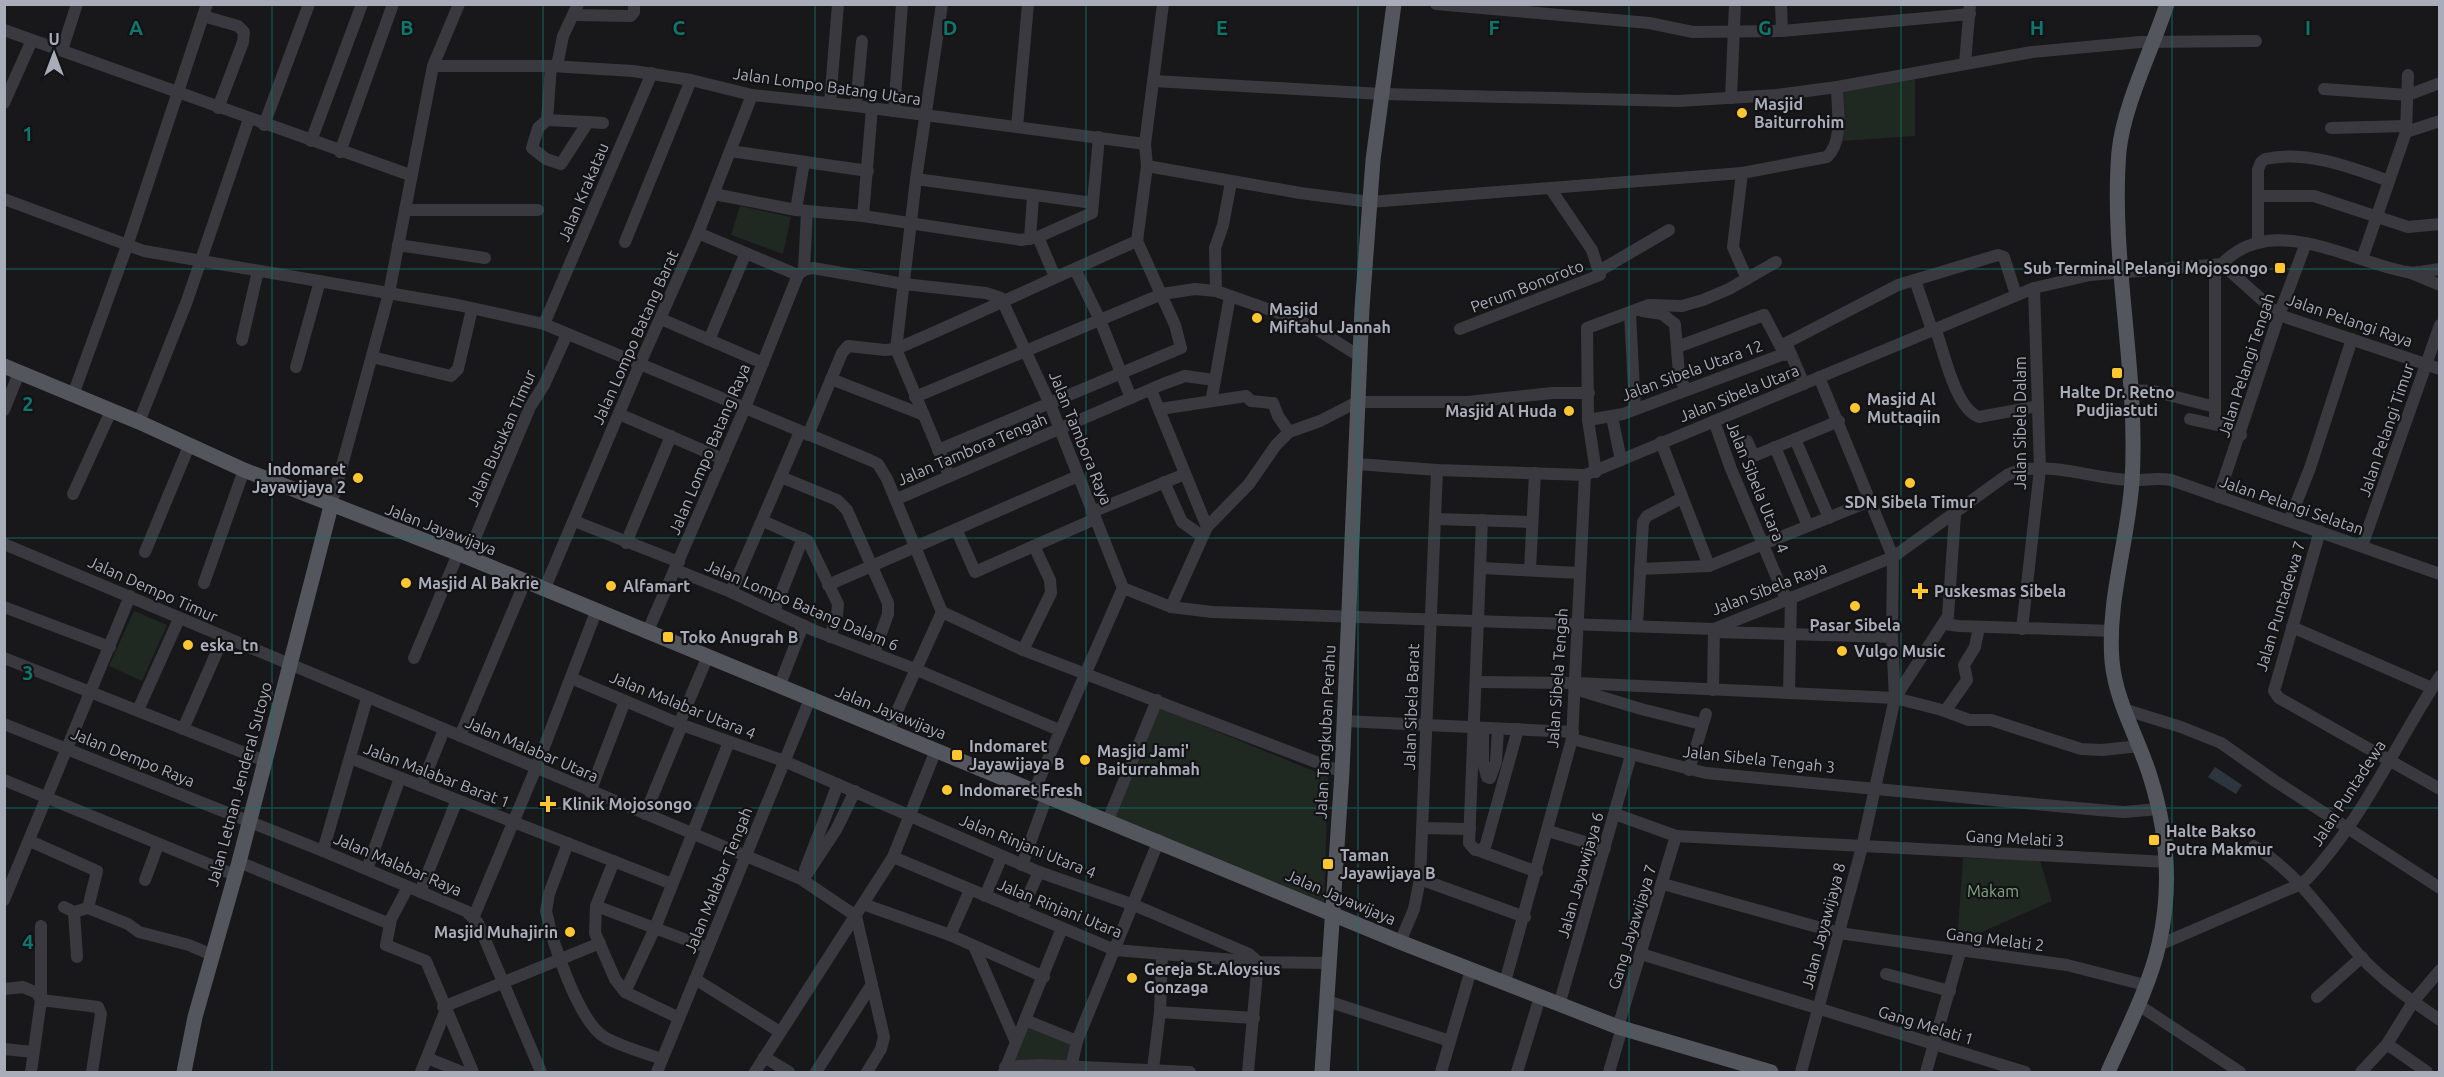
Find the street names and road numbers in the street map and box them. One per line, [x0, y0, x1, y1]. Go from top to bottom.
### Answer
street label: Jalan Lompo Batang Utara [732, 64, 922, 108]
street label: Jalan Krakatau [554, 140, 612, 244]
street label: Jalan Lompo Batang Barat [588, 246, 682, 427]
street label: Perum Bonoroto [1468, 256, 1586, 316]
street label: Jalan Pelangi Raya [2285, 290, 2415, 350]
street label: Jalan Pelangi Tengah [2214, 291, 2278, 439]
street label: Jalan Sibela Utara 12 [1619, 335, 1765, 405]
street label: Jalan Sibela Dalam [2011, 356, 2029, 490]
street label: Jalan Sibela Utara [1676, 360, 1802, 426]
street label: Jalan Lompo Batang Raya [665, 361, 753, 537]
street label: Jalan Pelangi Timur [2355, 361, 2417, 499]
street label: Jalan Busukan Timur [463, 367, 539, 509]
street label: Jalan Tambora Raya [1046, 369, 1116, 507]
street label: Jalan Tambora Tengah [894, 409, 1050, 489]
street label: Jalan Sibela Utara 4 [1723, 419, 1793, 555]
street label: Jalan Pelangi Selatan [2218, 472, 2366, 538]
street label: Jalan Jayawijaya [383, 500, 499, 558]
street label: Jalan Puntadewa 7 [2252, 539, 2308, 673]
street label: Jalan Dempo Timur [85, 552, 221, 626]
street label: Jalan Lompo Batang Dalam 6 [703, 556, 901, 654]
street label: Jalan Sibela Raya [1709, 558, 1829, 618]
street label: Jalan Sibela Tengah [1543, 607, 1571, 749]
street label: Jalan Sibela Barat [1400, 643, 1422, 771]
street label: Jalan Tangkuban Perahu [1311, 644, 1339, 820]
street label: Jalan Malabar Utara 4 [607, 668, 759, 742]
street label: Jalan Letnan Jenderal Sutoyo [203, 680, 275, 888]
street label: Jalan Jayawijaya [833, 682, 949, 742]
street label: Jalan Malabar Utara [463, 713, 601, 785]
street label: Jalan Dempo Raya [69, 724, 197, 790]
street label: Jalan Puntadewa [2307, 737, 2389, 849]
street label: Jalan Malabar Barat 1 [361, 739, 513, 811]
street label: Jalan Sibela Tengah 3 [1682, 742, 1836, 776]
street label: Jalan Malabar Tengah [680, 804, 756, 956]
street label: Jalan Rinjani Utara 4 [957, 810, 1099, 882]
street label: Jalan Jayawijaya 6 [1553, 810, 1607, 940]
street label: Gang Melati 3 [1965, 826, 2065, 850]
street label: Jalan Malabar Raya [331, 829, 465, 899]
street label: Jalan Jayawijaya 8 [1797, 861, 1849, 991]
street label: Gang Jayawijaya 7 [1604, 862, 1660, 992]
street label: Jalan Jayawijaya [1283, 866, 1399, 928]
street label: Jalan Rinjani Utara [995, 875, 1125, 941]
street label: Gang Melati 2 [1945, 924, 2045, 954]
street label: Gang Melati 1 [1876, 1002, 1976, 1048]

